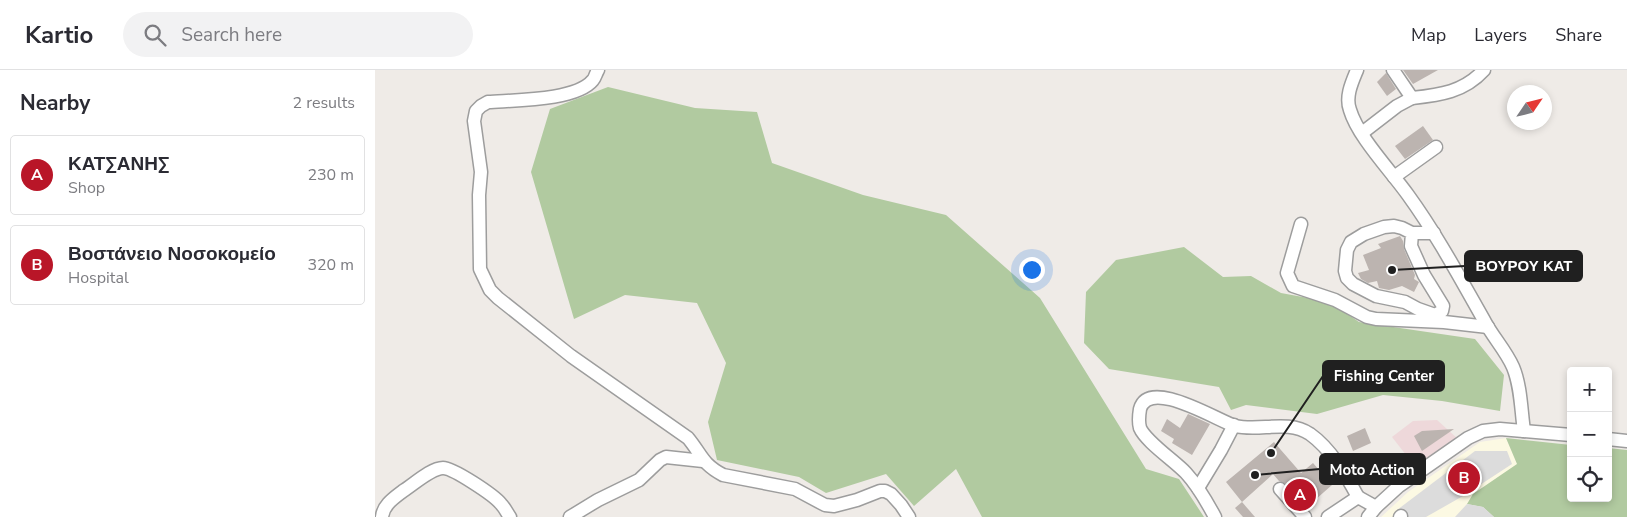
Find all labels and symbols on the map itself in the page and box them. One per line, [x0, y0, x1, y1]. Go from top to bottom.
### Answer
north arrow [1507, 85, 1552, 130]
callout: ΒΟΥΡΟΥ ΚΑΤ [1465, 251, 1582, 281]
text: ΒΟΥΡΟΥ ΚΑΤ [1476, 256, 1572, 276]
your location [1019, 257, 1045, 283]
callout: Fishing Center [1323, 361, 1444, 391]
text: Fishing Center [1334, 366, 1434, 386]
callout: Moto Action [1320, 454, 1425, 484]
pin: B [1448, 459, 1480, 497]
text: Moto Action [1329, 460, 1415, 480]
pin: A [1284, 476, 1316, 514]

